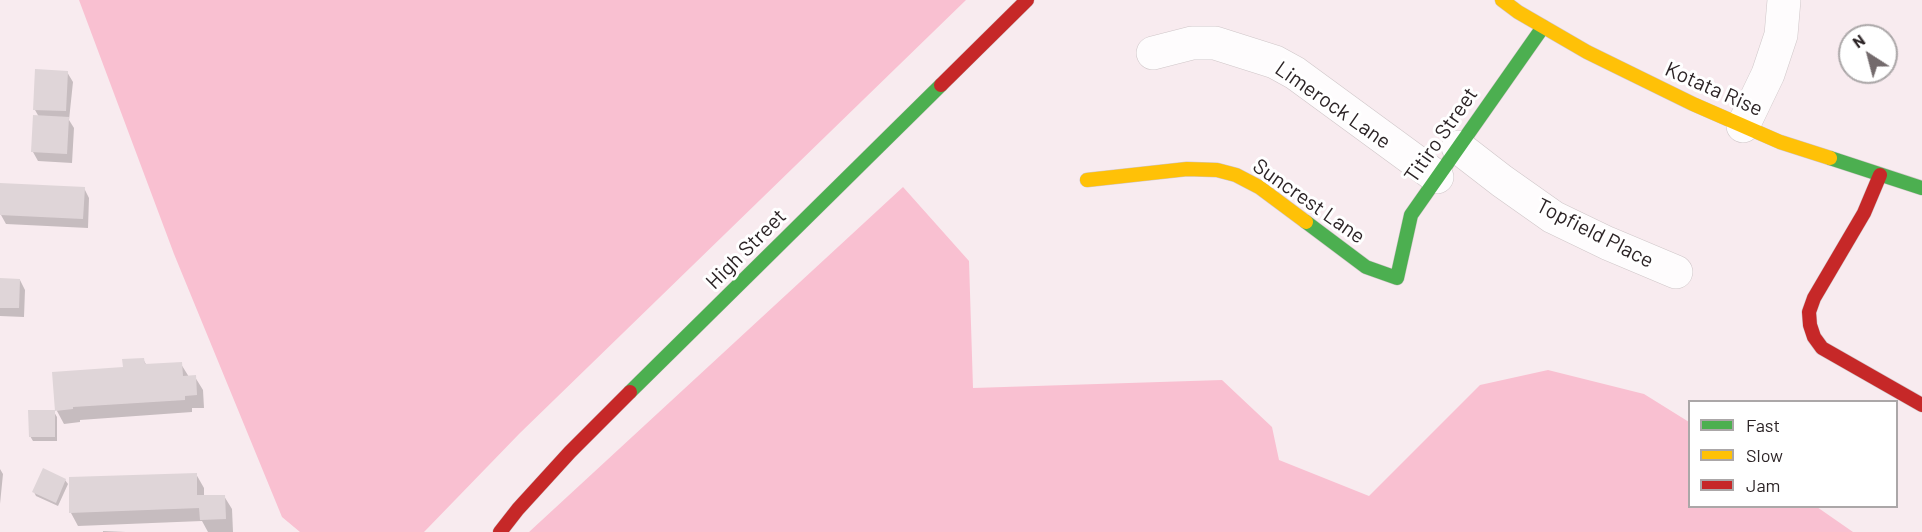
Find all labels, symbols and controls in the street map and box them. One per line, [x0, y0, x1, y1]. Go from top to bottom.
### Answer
north arrow [1838, 24, 1898, 84]
text: N [1848, 30, 1868, 51]
street label: Limerock Lane [1270, 56, 1396, 154]
street label: Kotata Rise [1661, 56, 1767, 122]
street label: Titiro Street [1399, 83, 1483, 187]
street label: Suncrest Lane [1248, 153, 1370, 249]
street label: Topfield Place [1532, 193, 1658, 273]
street label: High Street [701, 204, 791, 294]
legend [1688, 400, 1898, 508]
text: Fast [1746, 414, 1780, 436]
text: Slow [1746, 444, 1783, 466]
text: Jam [1746, 474, 1780, 496]

